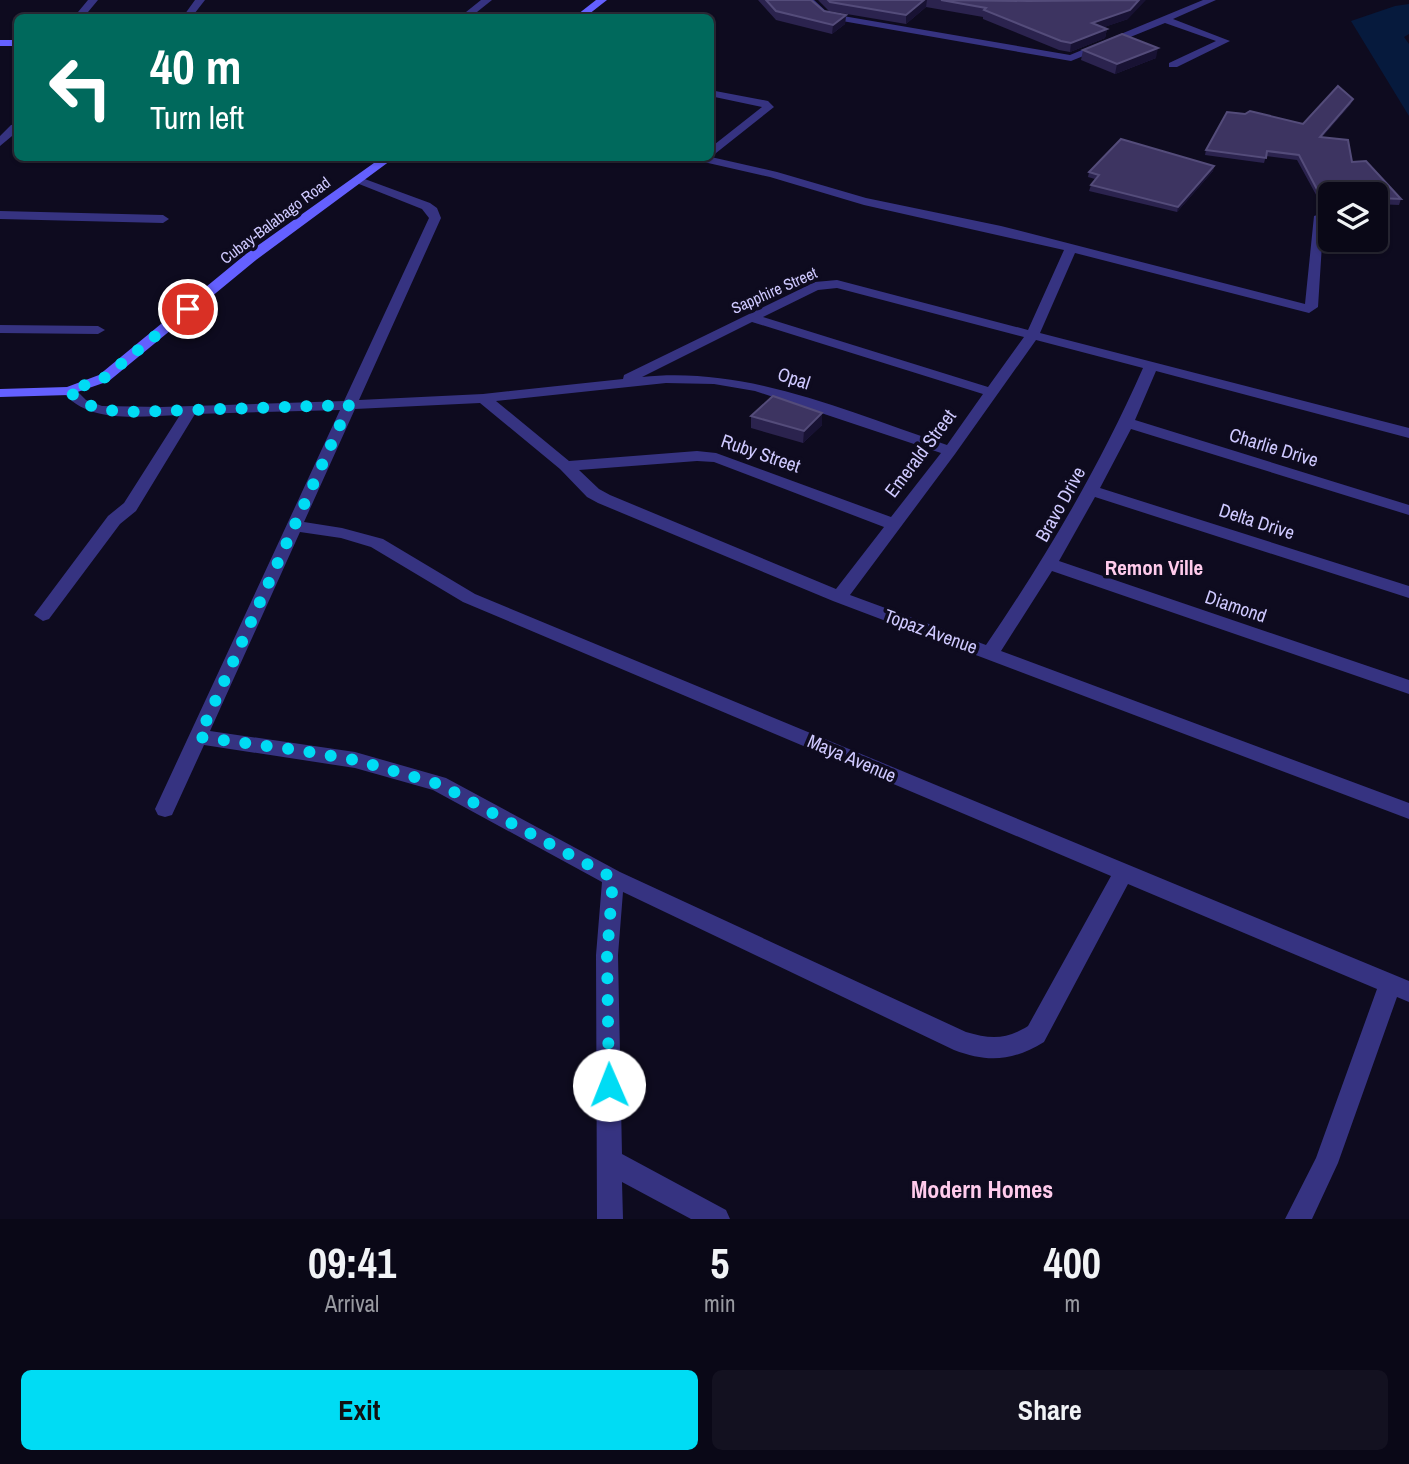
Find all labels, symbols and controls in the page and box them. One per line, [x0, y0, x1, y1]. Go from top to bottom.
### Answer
text: 40 m [150, 33, 242, 99]
icon: left [35, 42, 126, 133]
text: Turn left [150, 96, 244, 139]
street label: Cubay-Balabago Road [215, 171, 335, 269]
map controls [1318, 182, 1388, 252]
button: layers [1318, 182, 1388, 252]
street label: Sapphire Street [728, 261, 821, 319]
pin [158, 279, 218, 339]
icon: arrive [169, 290, 207, 328]
street label: Opal [774, 361, 814, 395]
street label: Emerald Street [878, 403, 962, 502]
street label: Charlie Drive [1226, 421, 1322, 473]
street label: Ruby Street [718, 427, 805, 479]
street label: Bravo Drive [1029, 462, 1091, 546]
street label: Delta Drive [1216, 497, 1298, 545]
district label: Remon Ville [1105, 553, 1203, 582]
street label: Diamond [1202, 583, 1270, 629]
street label: Topaz Avenue [881, 602, 981, 660]
street label: Maya Avenue [804, 728, 900, 788]
position arrow [572, 1048, 646, 1122]
district label: Modern Homes [911, 1173, 1053, 1205]
text: 09:41 [308, 1235, 396, 1291]
text: 5 [710, 1235, 729, 1291]
text: 400 [1044, 1235, 1101, 1291]
text: Arrival [325, 1288, 379, 1319]
text: min [704, 1288, 736, 1319]
text: m [1064, 1288, 1080, 1319]
button: Exit [21, 1370, 698, 1450]
button: Share [712, 1370, 1388, 1450]

